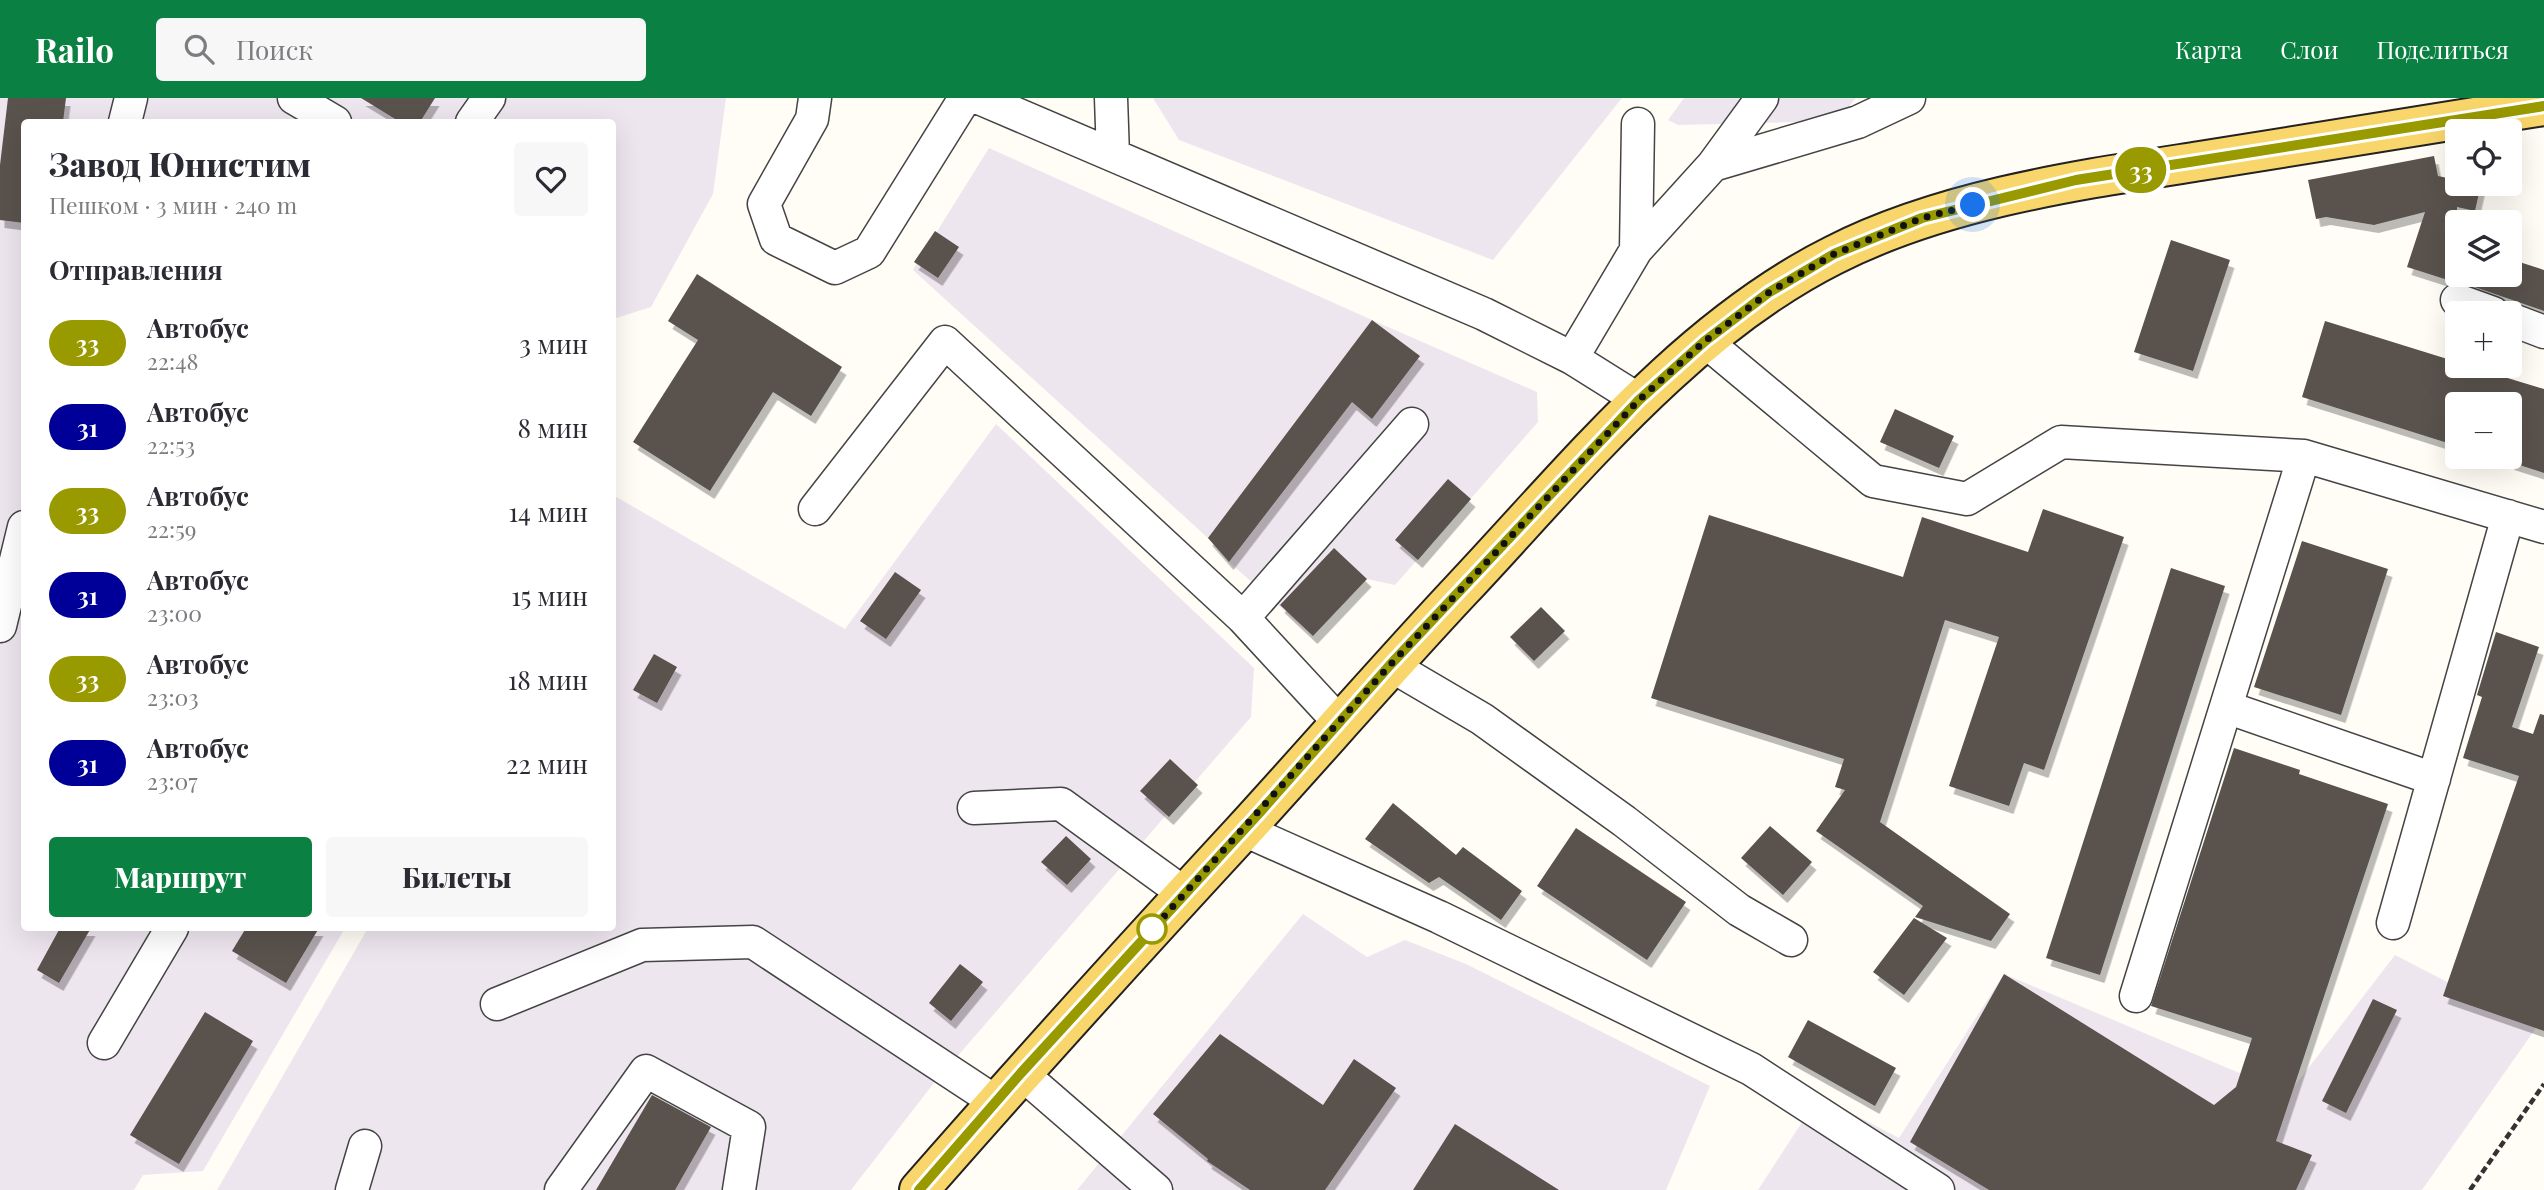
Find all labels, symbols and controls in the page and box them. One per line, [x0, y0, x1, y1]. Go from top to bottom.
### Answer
search box [156, 18, 646, 81]
text: Railo [35, 27, 114, 71]
icon: search [180, 30, 218, 68]
text: Поиск [236, 32, 313, 67]
text: Карта [2175, 33, 2242, 65]
text: Слои [2280, 33, 2339, 65]
text: Поделиться [2377, 33, 2509, 65]
map controls [2445, 119, 2522, 469]
button: locate [2445, 119, 2522, 196]
text: Завод Юнистим [49, 141, 311, 185]
button: heart [514, 142, 588, 216]
line badge: 33 [2110, 147, 2172, 193]
text: 33 [2129, 154, 2153, 186]
your location [1955, 187, 1990, 222]
text: Пешком · 3 мин · 240 m [49, 189, 297, 220]
button: layers [2445, 210, 2522, 287]
text: Отправления [49, 252, 223, 287]
button: + [2445, 301, 2522, 378]
text: Автобус [147, 310, 249, 345]
text: 3 мин [519, 326, 588, 361]
text: 33 [76, 327, 99, 359]
text: 22:48 [147, 345, 198, 376]
button: − [2445, 392, 2522, 469]
text: Автобус [147, 394, 249, 429]
text: 8 мин [517, 410, 588, 445]
text: 31 [77, 411, 98, 443]
text: 22:53 [147, 429, 195, 460]
text: Автобус [147, 478, 249, 513]
text: 14 мин [508, 494, 588, 529]
text: 33 [76, 495, 99, 527]
text: 22:59 [147, 513, 196, 544]
text: Автобус [147, 562, 249, 597]
text: 15 мин [511, 578, 588, 613]
text: 31 [77, 579, 98, 611]
text: 23:00 [147, 597, 202, 628]
text: Автобус [147, 646, 249, 681]
text: 18 мин [508, 662, 588, 697]
text: 33 [76, 663, 99, 695]
text: 23:03 [147, 681, 199, 712]
text: Автобус [147, 730, 249, 765]
text: 22 мин [506, 746, 588, 781]
text: 31 [77, 747, 98, 779]
text: 23:07 [147, 765, 198, 796]
button: Маршрут [49, 837, 312, 917]
button: Билеты [326, 837, 588, 917]
unlabelled marker [1137, 914, 1167, 944]

